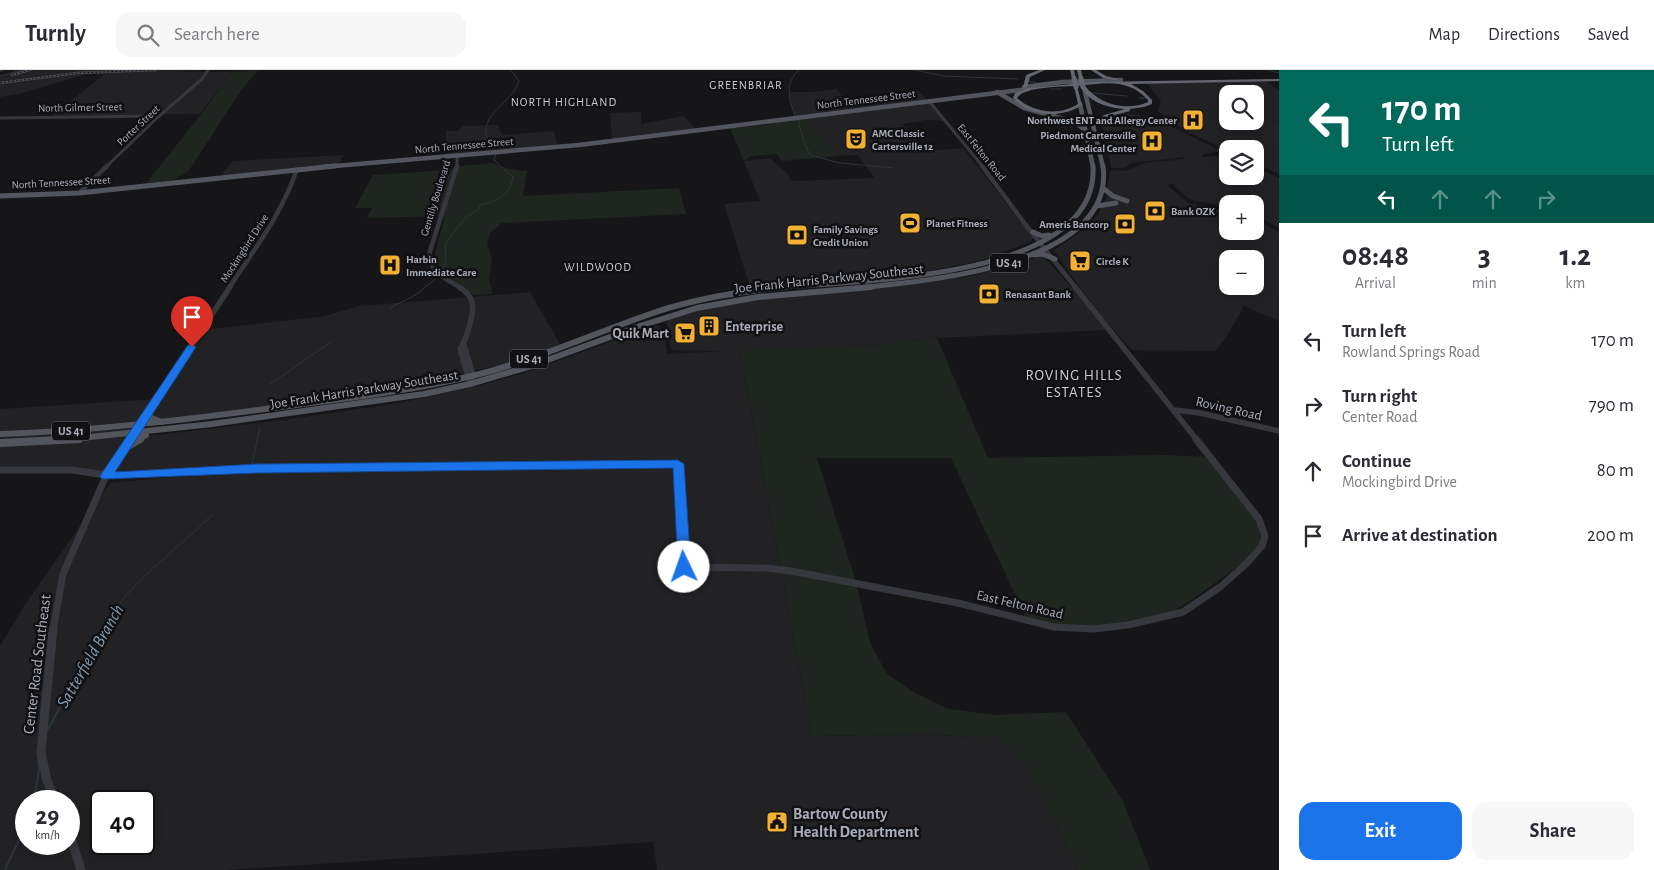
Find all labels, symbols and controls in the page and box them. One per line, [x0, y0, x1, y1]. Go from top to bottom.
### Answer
search box [116, 12, 466, 57]
icon: search [134, 21, 162, 49]
text: Turnly [25, 22, 86, 46]
text: Search here [174, 25, 260, 44]
text: Map [1429, 26, 1460, 44]
text: Directions [1488, 26, 1560, 44]
text: Saved [1588, 26, 1629, 44]
district label: GREENBRIAR [709, 79, 783, 91]
map controls [1219, 85, 1264, 295]
button: search [1219, 85, 1264, 130]
street label: North Tennessee Street [816, 88, 916, 111]
icon: left [1299, 90, 1364, 155]
text: 170 m [1382, 92, 1462, 127]
district label: NORTH HIGHLAND [511, 96, 617, 108]
street label: North Gilmer Street [38, 101, 123, 114]
street label: Porter Street [115, 103, 162, 148]
hospital icon: Northwest ENT and Allergy Center [1181, 108, 1205, 132]
place label: Northwest ENT and Allergy Center [1027, 115, 1177, 126]
street label: East Felton Road [955, 122, 1008, 183]
theatre icon: AMC Classic Cartersville 12 [844, 127, 868, 151]
place label: AMC Classic Cartersville 12 [872, 128, 933, 152]
hospital icon: Piedmont Cartersville Medical Center [1140, 129, 1164, 153]
place label: Piedmont Cartersville Medical Center [1040, 130, 1136, 154]
text: Turn left [1382, 133, 1454, 155]
street label: North Tennessee Street [414, 136, 514, 155]
button: layers [1219, 140, 1264, 185]
street label: Gentilly Boulevard [419, 159, 452, 237]
street label: North Tennessee Street [11, 174, 111, 191]
icon: left [1373, 185, 1401, 213]
icon: ahead [1426, 185, 1454, 213]
icon: ahead [1479, 185, 1507, 213]
icon: right [1532, 185, 1560, 213]
button: + [1219, 195, 1264, 240]
bank icon: Bank OZK [1143, 199, 1167, 223]
place label: Bank OZK [1171, 206, 1216, 217]
sports icon: Planet Fitness [898, 211, 922, 235]
street label: Mockingbird Drive [218, 212, 271, 284]
bank icon: Ameris Bancorp [1113, 212, 1137, 236]
place label: Planet Fitness [926, 218, 988, 229]
place label: Ameris Bancorp [1039, 219, 1109, 230]
bank icon: Family Savings Credit Union [785, 223, 809, 247]
place label: Family Savings Credit Union [813, 224, 878, 248]
text: 08:48 [1342, 241, 1409, 271]
text: 3 [1478, 241, 1491, 271]
text: 1.2 [1559, 241, 1591, 271]
supermarket icon: Circle K [1068, 249, 1092, 273]
button: − [1219, 250, 1264, 295]
hospital icon: Harbin Immediate Care [378, 253, 402, 277]
place label: Harbin Immediate Care [406, 254, 476, 278]
road number: US 41 [990, 254, 1028, 272]
place label: Circle K [1096, 256, 1129, 267]
district label: WILDWOOD [564, 261, 632, 273]
street label: Joe Frank Harris Parkway Southeast [734, 262, 925, 296]
text: Arrival [1355, 275, 1396, 291]
text: min [1472, 275, 1497, 291]
text: km [1565, 275, 1585, 291]
bank icon: Renasant Bank [977, 282, 1001, 306]
place label: Renasant Bank [1005, 289, 1071, 300]
pin [171, 296, 213, 347]
icon: arrive [178, 303, 206, 331]
building icon: Enterprise [697, 314, 721, 338]
place label: Enterprise [725, 320, 784, 334]
supermarket icon: Quik Mart [673, 321, 697, 345]
text: Turn left [1342, 322, 1406, 341]
place label: Quik Mart [613, 327, 669, 341]
icon: left [1299, 327, 1327, 355]
text: 170 m [1591, 331, 1634, 350]
text: Rowland Springs Road [1342, 344, 1480, 360]
road number: US 41 [510, 350, 548, 368]
street label: Joe Frank Harris Parkway Southeast [269, 368, 460, 412]
district label: ROVING HILLS ESTATES [1025, 368, 1123, 400]
text: Turn right [1342, 387, 1417, 406]
icon: right [1299, 392, 1327, 420]
street label: Roving Road [1194, 395, 1263, 423]
text: 790 m [1589, 396, 1634, 415]
text: Center Road [1342, 409, 1418, 425]
road number: US 41 [52, 422, 90, 441]
text: Continue [1342, 452, 1411, 471]
icon: ahead [1299, 457, 1327, 485]
text: 80 m [1597, 461, 1634, 480]
text: Mockingbird Drive [1342, 474, 1457, 490]
icon: arrive [1299, 522, 1327, 550]
text: Arrive at destination [1342, 526, 1498, 545]
text: 200 m [1587, 526, 1634, 545]
position arrow [657, 540, 709, 592]
street label: East Felton Road [975, 588, 1065, 622]
street label: Center Road Southeast [20, 593, 54, 735]
water label: Satterfield Branch [54, 602, 128, 711]
speed limit sign: 40 [90, 790, 155, 855]
button: Exit [1299, 802, 1462, 860]
button: Share [1472, 802, 1634, 860]
text: 29 [36, 804, 59, 829]
place label: Bartow County Health Department [793, 806, 919, 840]
public building icon: Bartow County Health Department [765, 810, 789, 834]
text: km/h [35, 829, 60, 841]

